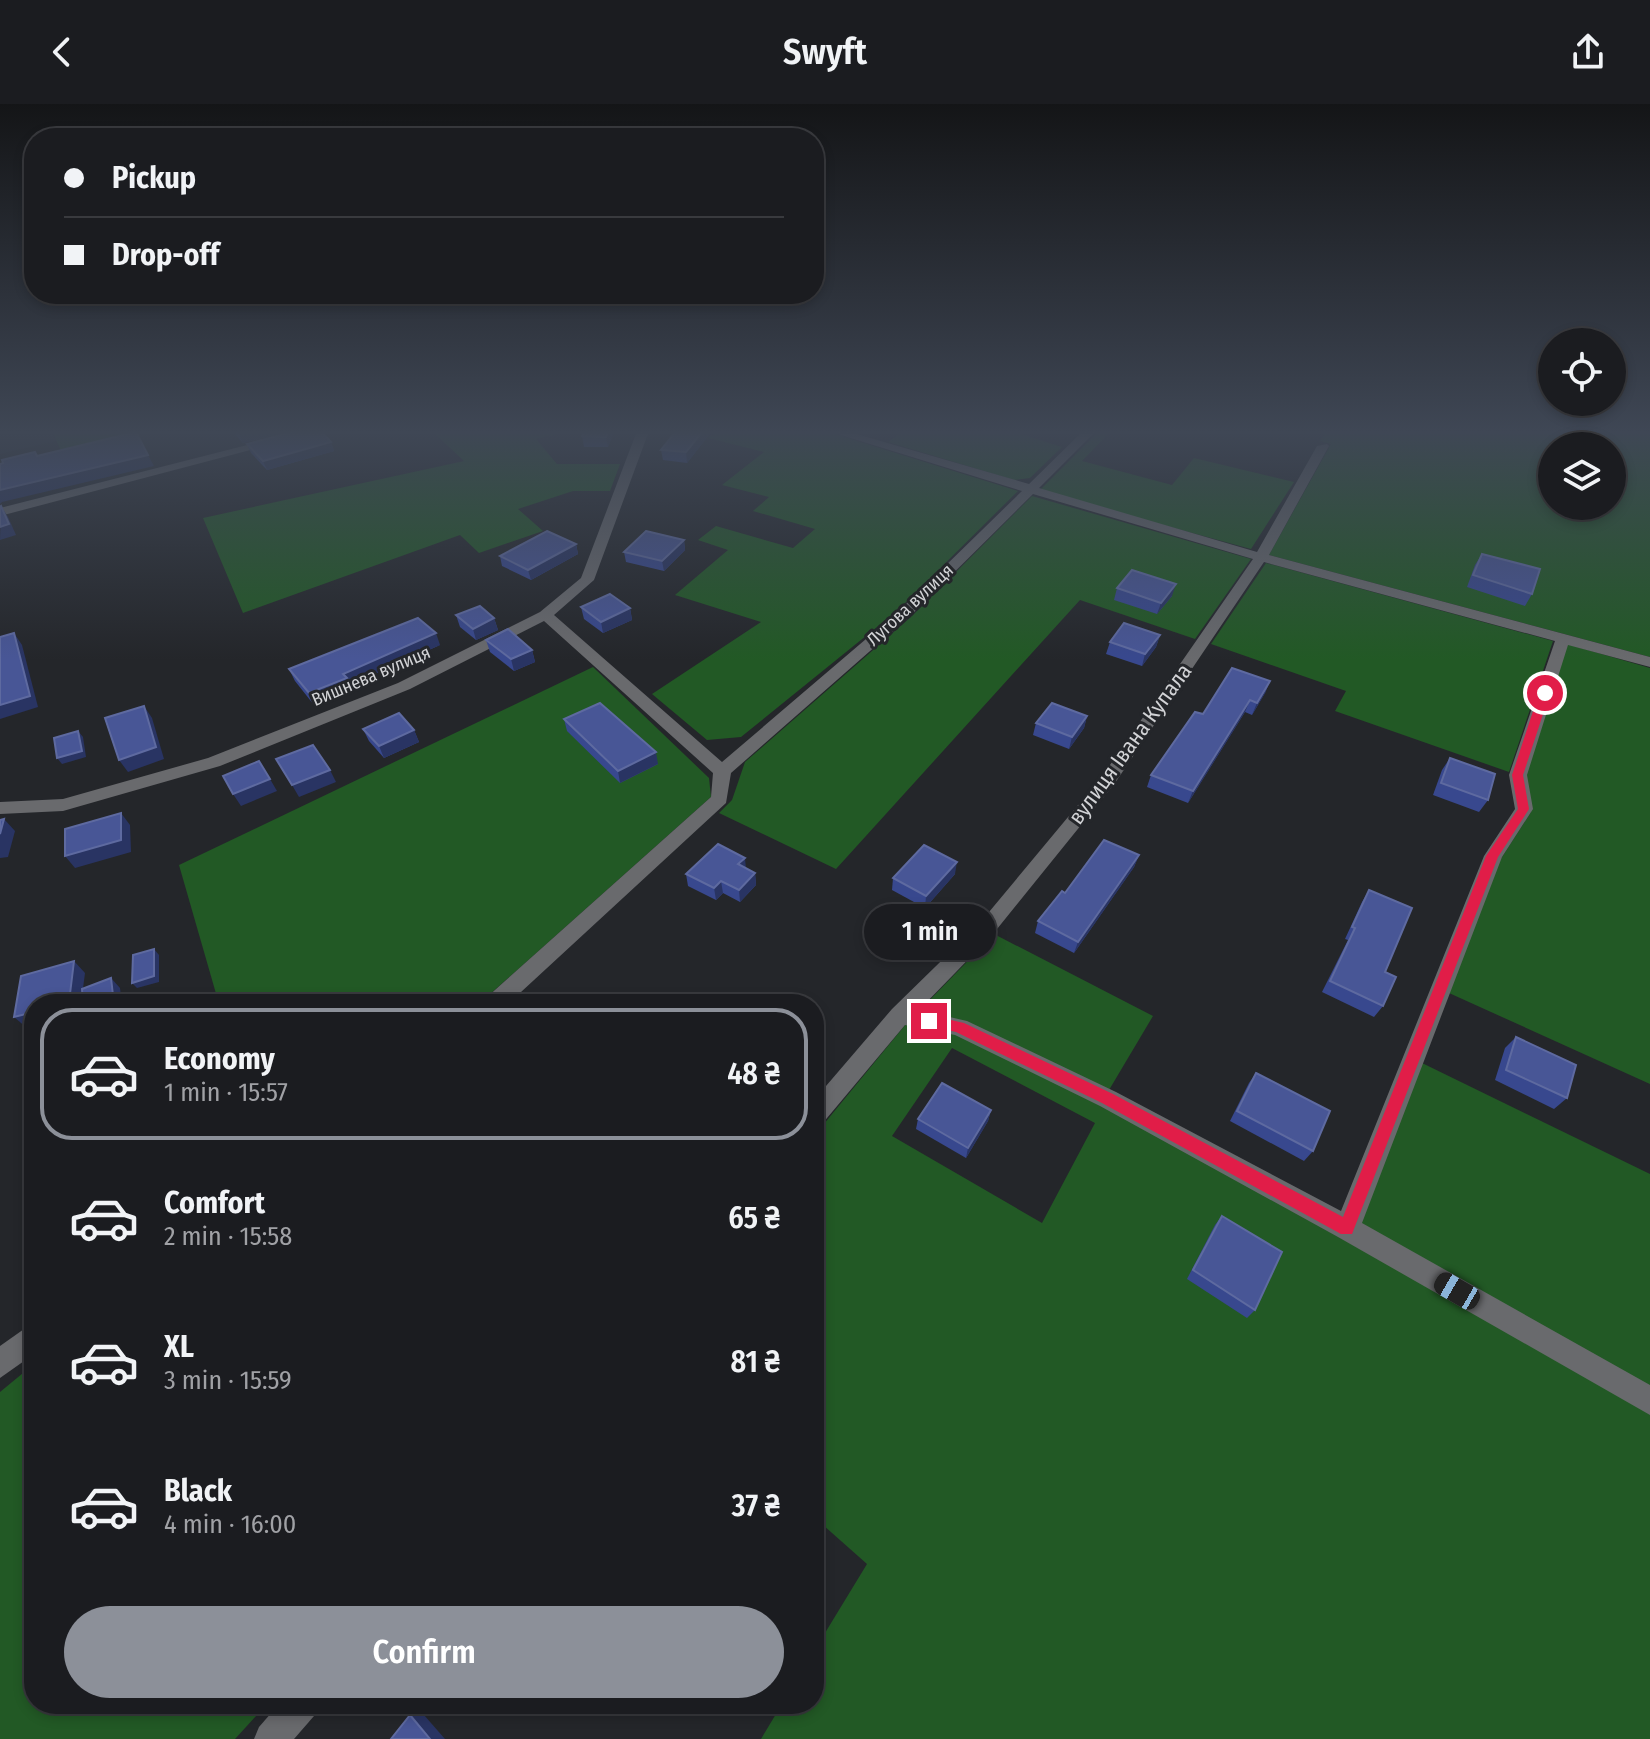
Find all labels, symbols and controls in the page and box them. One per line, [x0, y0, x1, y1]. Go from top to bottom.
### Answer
icon: back [40, 30, 84, 74]
text: Swyft [783, 30, 867, 74]
icon: share [1566, 30, 1610, 74]
text: Pickup [112, 160, 196, 196]
text: Drop-off [112, 237, 219, 273]
map controls [1538, 328, 1626, 520]
button: locate [1538, 328, 1626, 416]
button: layers [1538, 432, 1626, 520]
street label: Лугова вулиця [862, 559, 958, 651]
street label: Вишнева вулиця [308, 641, 434, 711]
street label: вулиця Івана Купала [1063, 658, 1197, 830]
route start [1527, 675, 1563, 711]
callout: 1 min [863, 905, 995, 961]
text: 1 min [902, 916, 958, 947]
route end [911, 1003, 947, 1039]
icon: car [68, 1038, 140, 1110]
text: Economy [164, 1041, 275, 1077]
text: 48 ₴ [727, 1056, 780, 1092]
text: 1 min · 15:57 [164, 1077, 288, 1108]
icon: car [68, 1182, 140, 1254]
text: Comfort [164, 1185, 265, 1221]
text: 65 ₴ [728, 1200, 780, 1236]
text: 2 min · 15:58 [164, 1221, 292, 1252]
car [1430, 1269, 1484, 1313]
icon: car [68, 1326, 140, 1398]
text: XL [164, 1329, 194, 1365]
text: 81 ₴ [731, 1344, 780, 1380]
text: 3 min · 15:59 [164, 1365, 292, 1396]
icon: car [68, 1470, 140, 1542]
text: Black [164, 1473, 232, 1509]
text: 37 ₴ [732, 1488, 780, 1524]
text: 4 min · 16:00 [164, 1509, 296, 1540]
button: Confirm [64, 1606, 784, 1698]

